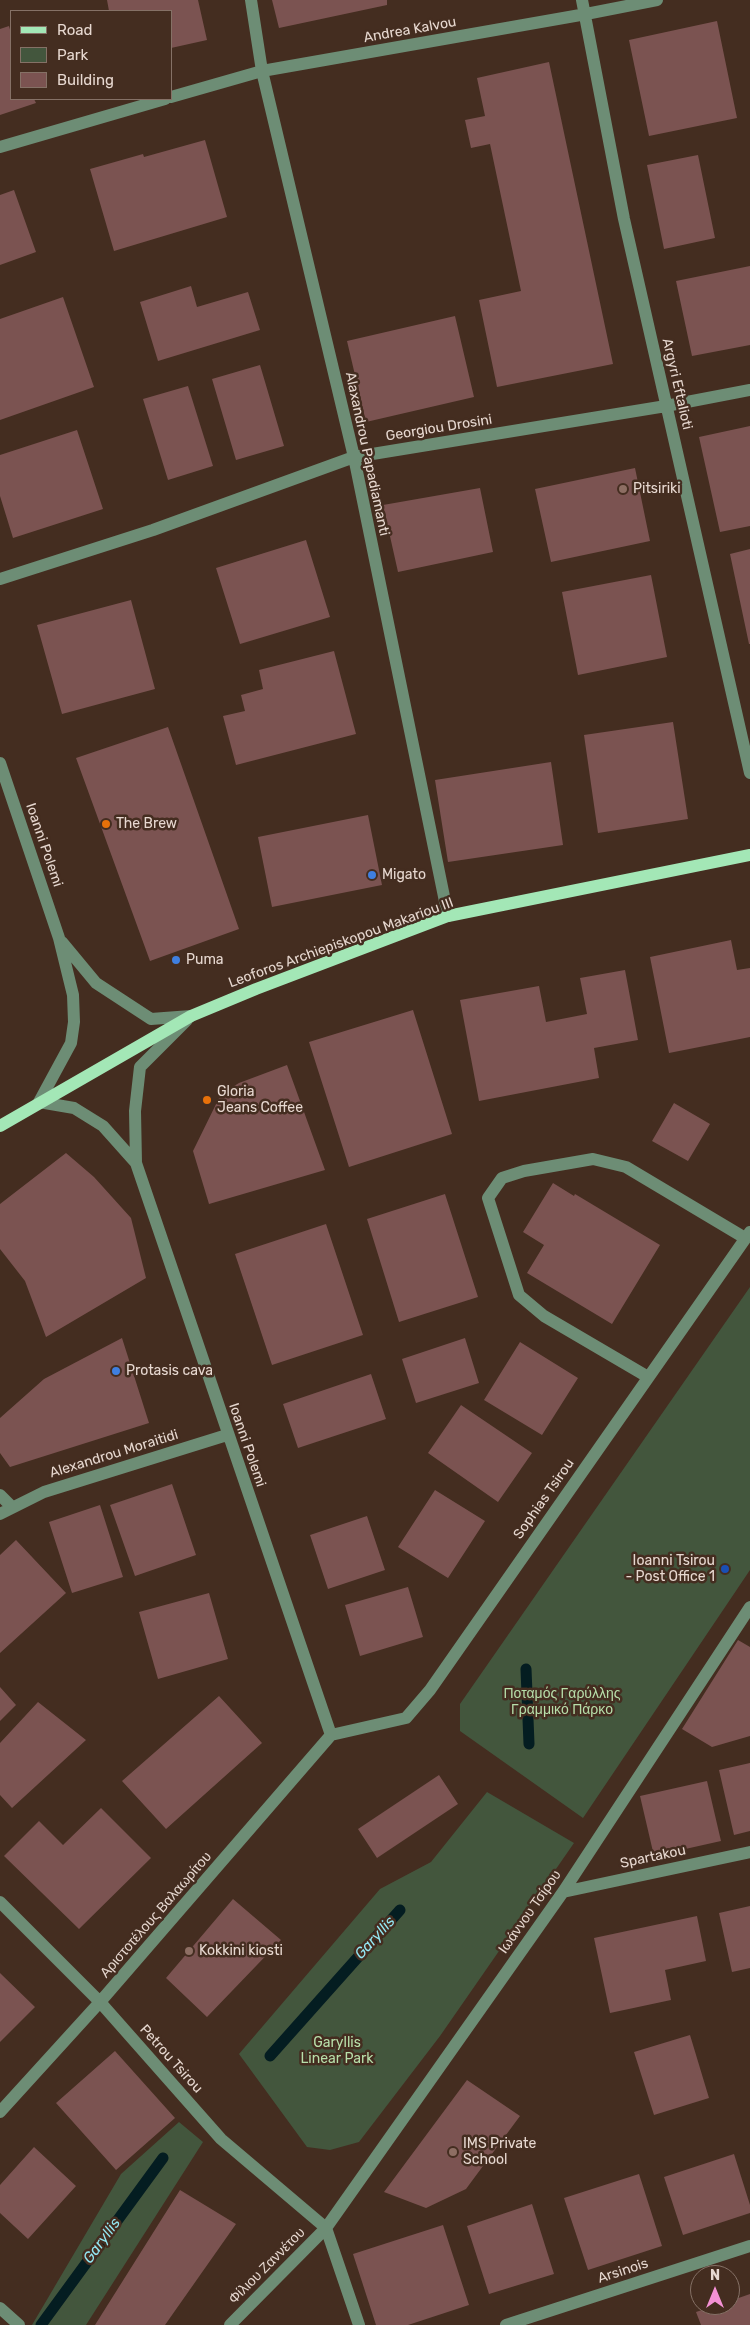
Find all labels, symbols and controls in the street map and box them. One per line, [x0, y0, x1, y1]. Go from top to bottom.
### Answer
legend [10, 10, 172, 100]
street label: Andrea Kalvou [362, 14, 458, 46]
text: Road [57, 21, 93, 39]
text: Park [57, 46, 88, 64]
text: Building [57, 71, 114, 89]
street label: Argyri Eftalioti [658, 337, 696, 431]
street label: Alaxandrou Papadiamanti [341, 371, 393, 537]
street label: Georgiou Drosini [385, 411, 493, 445]
place label: Pitsiriki [633, 481, 681, 497]
marker: Pitsiriki [617, 483, 629, 495]
street label: Ioanni Polemi [22, 801, 66, 889]
place label: The Brew [116, 816, 177, 832]
marker: The Brew [100, 818, 112, 830]
place label: Migato [382, 867, 426, 883]
marker: Migato [366, 869, 378, 881]
street label: Leoforos Archiepiskopou Makariou III [226, 894, 456, 992]
place label: Puma [186, 952, 224, 968]
marker: Puma [170, 954, 182, 966]
place label: Gloria Jeans Coffee [217, 1084, 303, 1116]
marker: Gloria Jeans Coffee [201, 1094, 213, 1106]
place label: Protasis cava [126, 1363, 213, 1379]
marker: Protasis cava [110, 1365, 122, 1377]
street label: Ioanni Polemi [225, 1401, 269, 1489]
street label: Alexandrou Moraitidi [48, 1426, 180, 1482]
street label: Sophias Tsirou [510, 1456, 578, 1542]
place label: Ioanni Tsirou - Post Office 1 [625, 1553, 715, 1585]
marker: Ioanni Tsirou - Post Office 1 [719, 1563, 731, 1575]
park label: Ποταμός Γαρύλλης Γραμμικό Πάρκο [503, 1686, 621, 1718]
street label: Spartakou [619, 1842, 687, 1872]
street label: Αριστοτέλους Βαλαωρίτου [97, 1849, 215, 1981]
street label: Ιωάννου Τσίρου [495, 1867, 565, 1957]
water label: Garyllis [351, 1913, 399, 1963]
place label: Kokkini kiosti [199, 1943, 283, 1959]
marker: Kokkini kiosti [183, 1945, 195, 1957]
street label: Petrou Tsirou [136, 2021, 206, 2097]
park label: Garyllis Linear Park [300, 2035, 374, 2068]
place label: IMS Private School [463, 2136, 536, 2168]
marker: IMS Private School [447, 2146, 459, 2158]
water label: Garyllis [80, 2215, 124, 2267]
street label: Φίλιου Ζαννέτου [225, 2224, 309, 2308]
street label: Arsinois [596, 2255, 650, 2287]
north arrow [690, 2265, 740, 2315]
text: N [710, 2267, 720, 2284]

